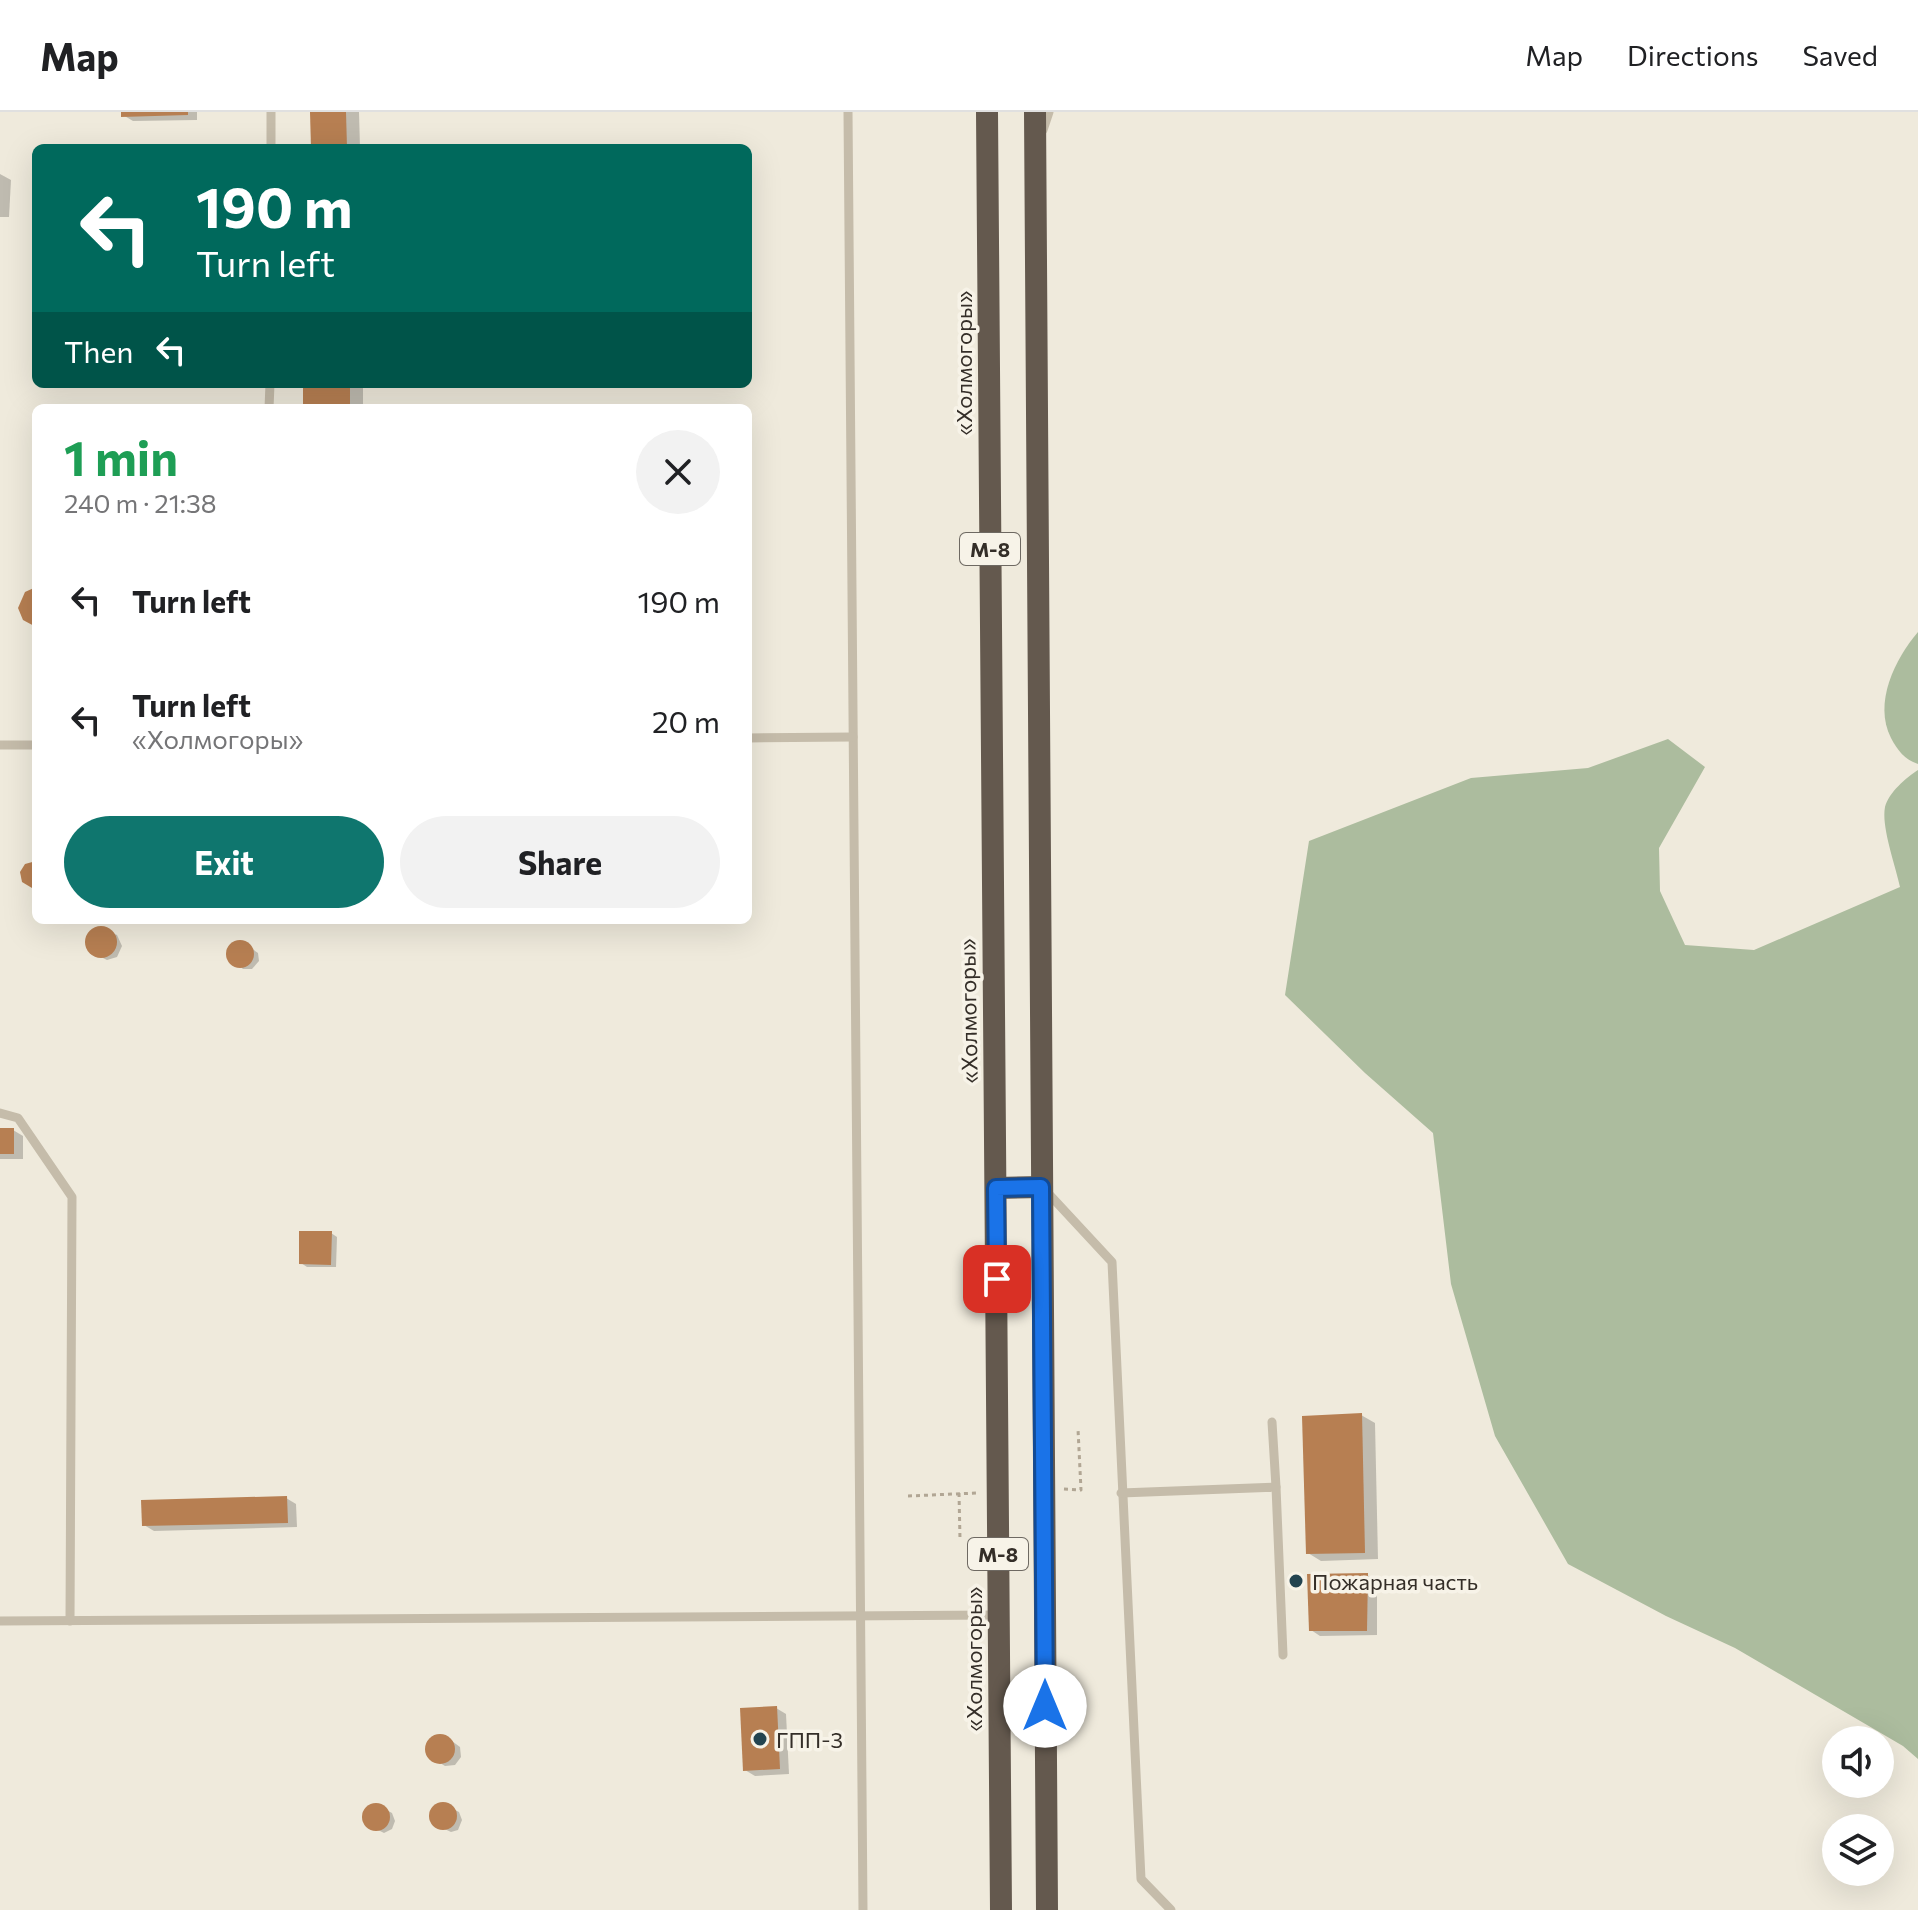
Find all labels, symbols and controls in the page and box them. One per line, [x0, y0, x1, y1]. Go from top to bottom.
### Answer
text: Map [40, 32, 119, 79]
text: Map [1525, 38, 1583, 72]
text: Directions [1627, 38, 1758, 72]
text: Saved [1802, 38, 1878, 72]
text: 190 m [196, 171, 353, 240]
icon: left [64, 176, 168, 280]
text: Turn left [196, 240, 335, 284]
street label: «Холмогоры» [950, 290, 977, 436]
icon: left [149, 328, 193, 372]
text: Then [64, 332, 133, 369]
text: 1 min [64, 427, 178, 486]
button: close [636, 430, 720, 514]
text: 240 m · 21:38 [64, 487, 217, 518]
road number: М-8 [960, 533, 1020, 565]
icon: left [64, 578, 108, 622]
text: Turn left [132, 582, 251, 619]
text: 190 m [637, 582, 720, 619]
text: Turn left [132, 686, 251, 723]
icon: left [64, 698, 108, 742]
text: 20 m [652, 702, 720, 739]
text: «Холмогоры» [132, 723, 303, 754]
button: Exit [64, 816, 384, 908]
button: Share [400, 816, 720, 908]
street label: «Холмогоры» [953, 938, 983, 1084]
pin [963, 1245, 1031, 1313]
icon: arrive [975, 1257, 1019, 1301]
road number: М-8 [968, 1538, 1028, 1570]
place label: Пожарная часть [1312, 1568, 1478, 1595]
marker: Пожарная часть [1287, 1572, 1305, 1590]
street label: «Холмогоры» [960, 1586, 987, 1732]
position arrow [1003, 1664, 1087, 1748]
place label: ГПП-3 [776, 1726, 843, 1753]
map controls [1822, 1726, 1894, 1886]
button: sound [1822, 1726, 1894, 1798]
marker: ГПП-3 [751, 1730, 769, 1748]
button: layers [1822, 1814, 1894, 1886]

